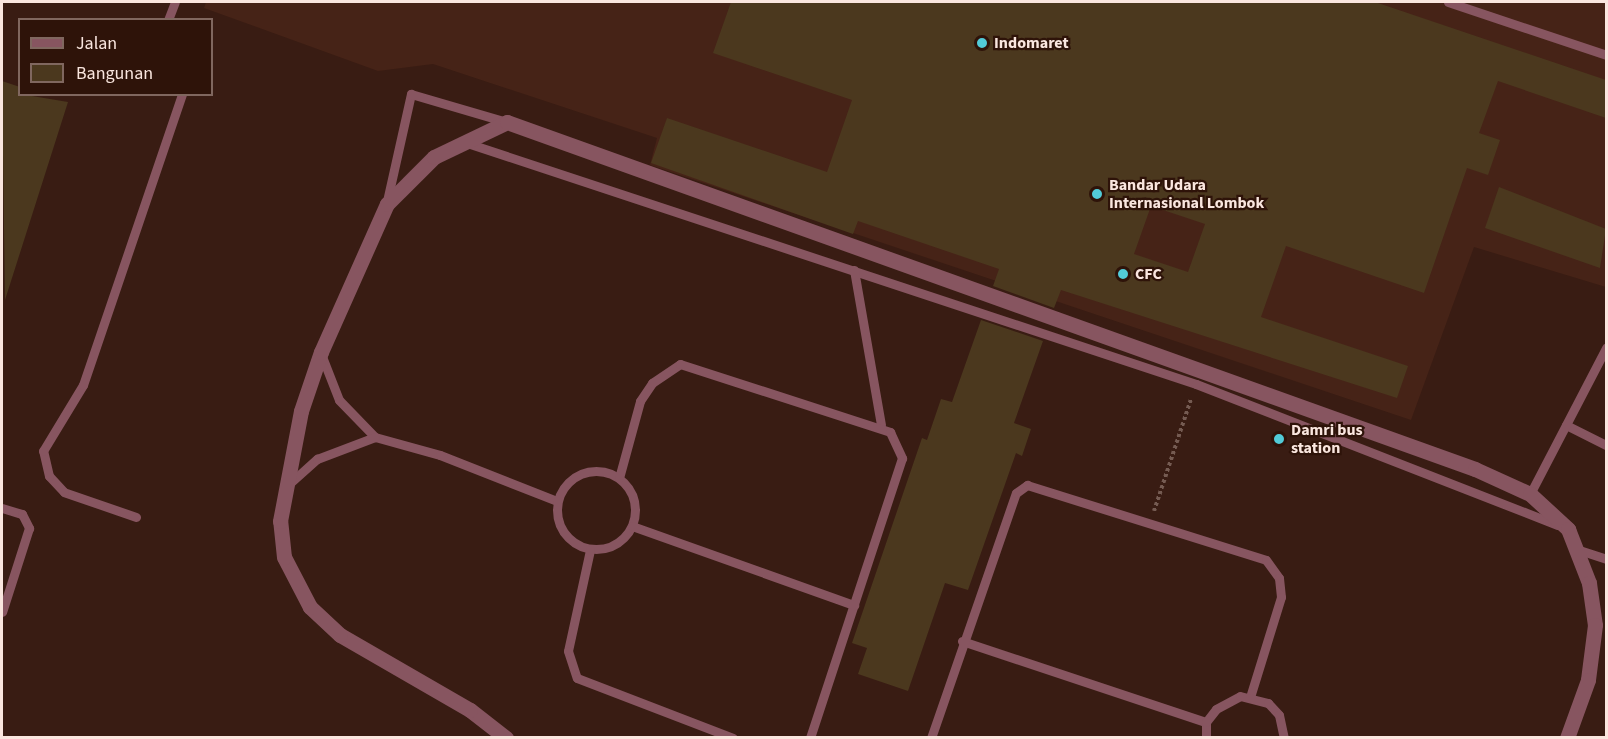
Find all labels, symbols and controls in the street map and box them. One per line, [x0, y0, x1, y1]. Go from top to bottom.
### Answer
legend [18, 18, 213, 96]
text: Jalan [76, 31, 117, 56]
place label: Indomaret [994, 33, 1069, 53]
marker: Indomaret [975, 36, 989, 50]
text: Bangunan [76, 61, 153, 86]
place label: Bandar Udara Internasional Lombok [1109, 175, 1264, 213]
marker: Bandar Udara Internasional Lombok [1090, 187, 1104, 201]
place label: CFC [1135, 264, 1162, 284]
marker: CFC [1116, 267, 1130, 281]
place label: Damri bus station [1291, 420, 1363, 458]
marker: Damri bus station [1272, 432, 1286, 446]

